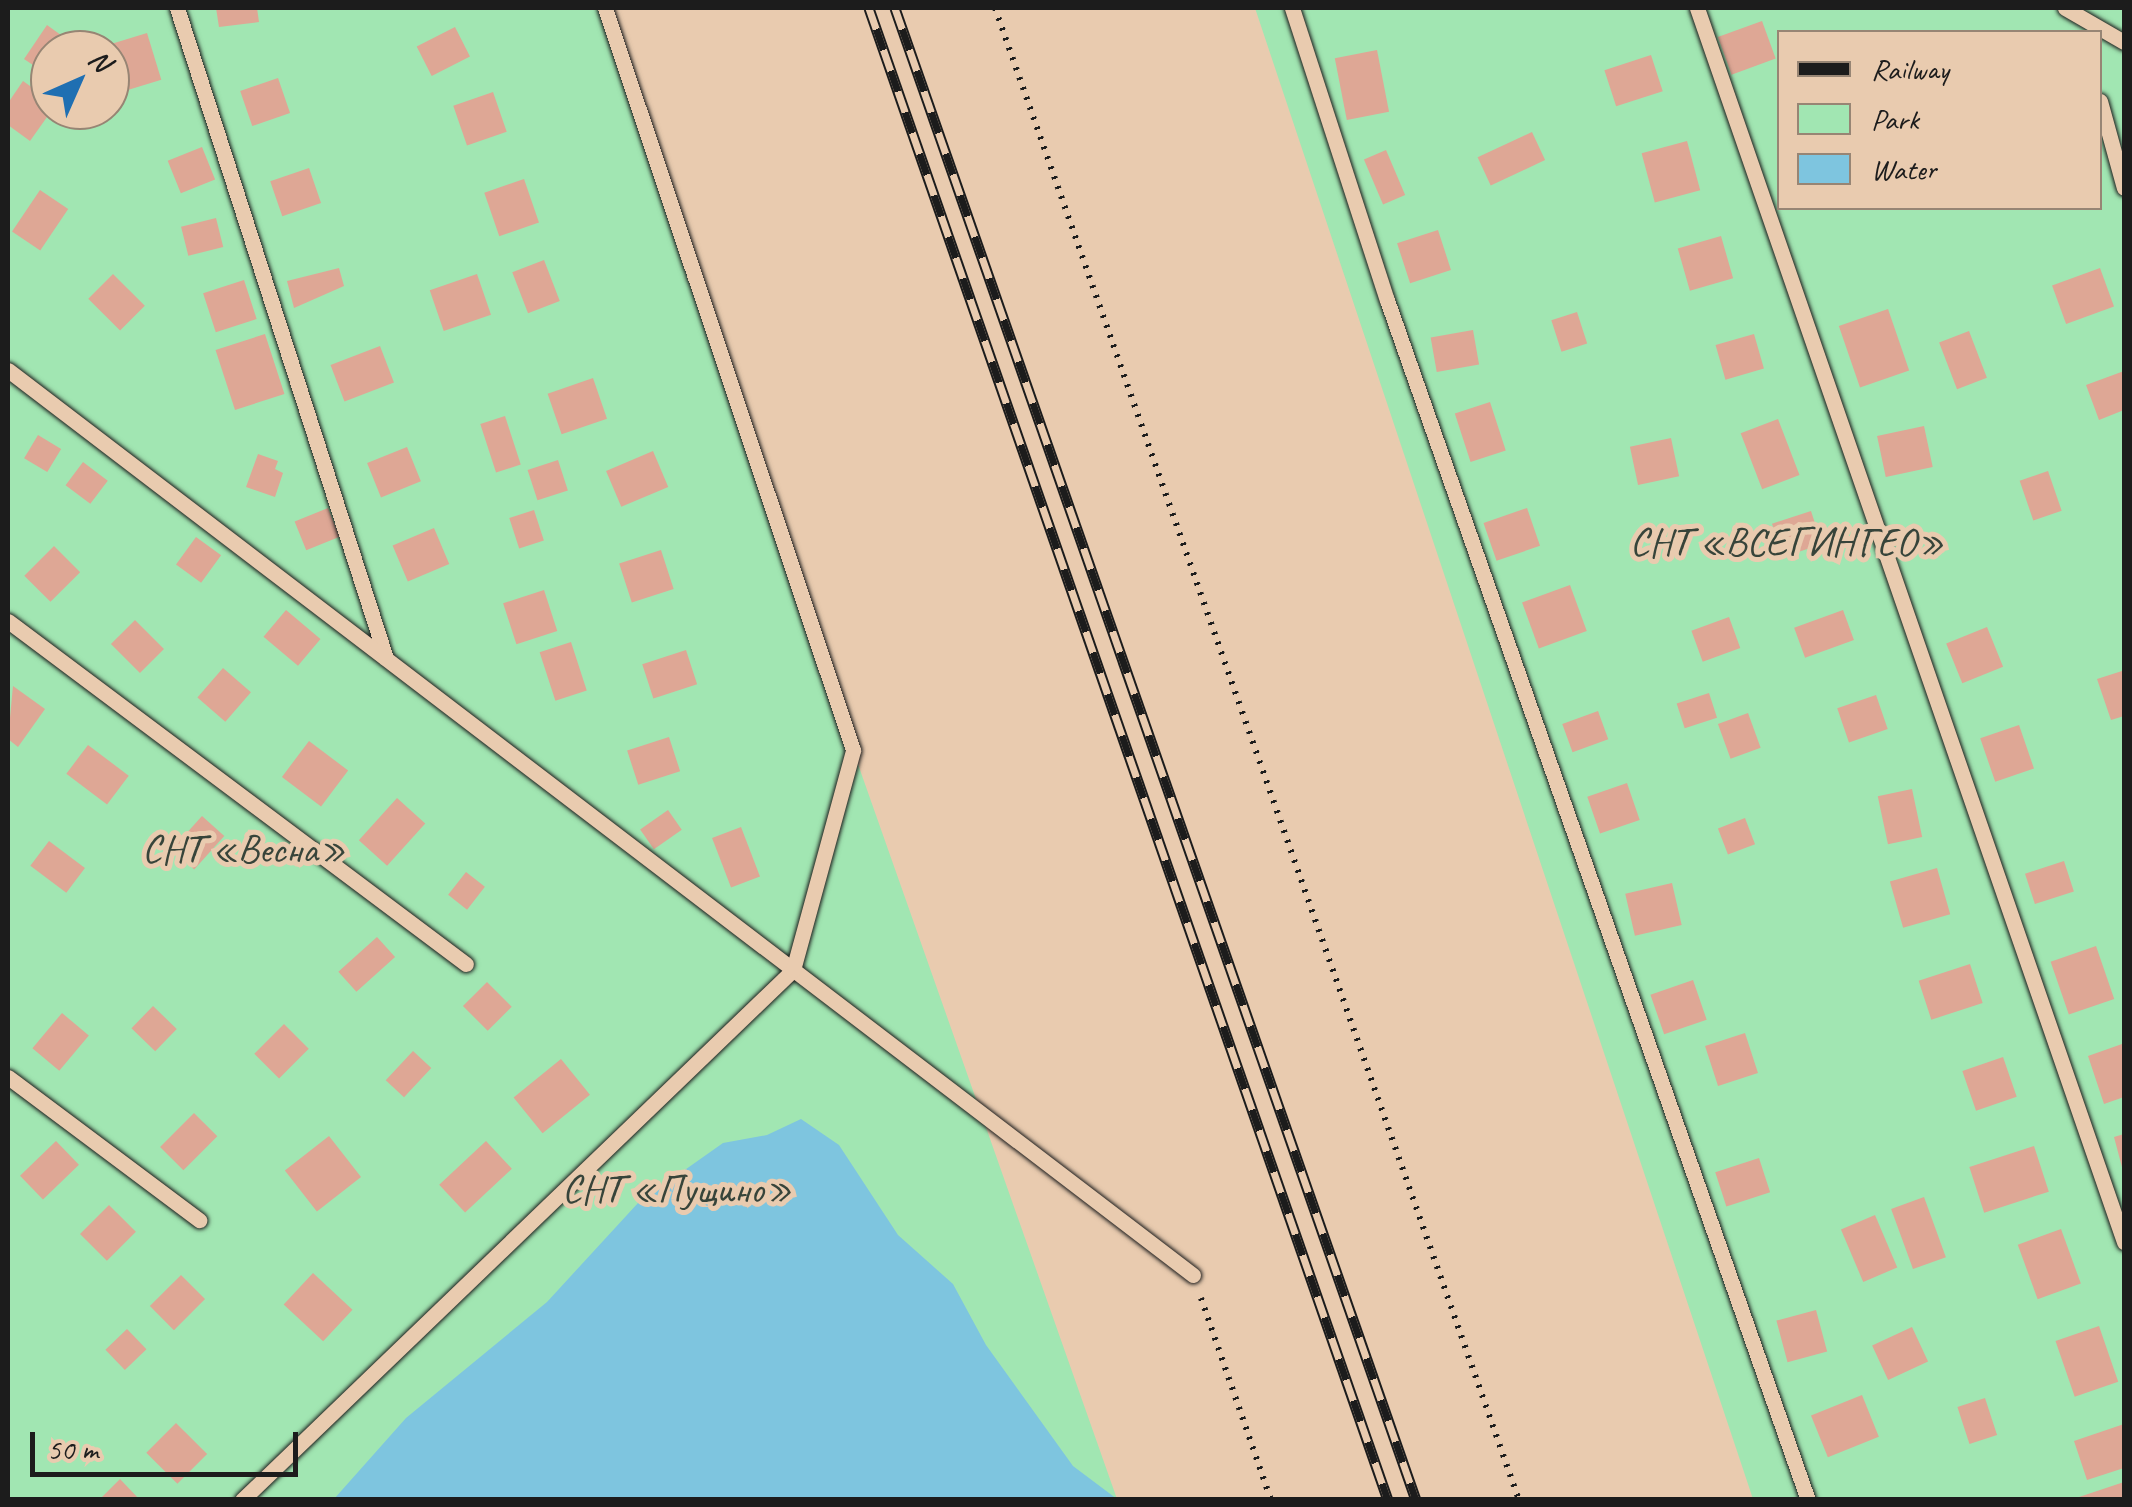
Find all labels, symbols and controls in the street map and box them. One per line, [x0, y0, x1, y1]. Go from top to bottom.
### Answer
north arrow [30, 30, 130, 130]
legend [1777, 30, 2102, 210]
text: N [82, 41, 119, 78]
text: Railway [1871, 50, 1949, 88]
text: Park [1871, 100, 1919, 138]
text: Water [1871, 150, 1936, 188]
park label: СНТ «ВСЕГИНГЕО» [1630, 518, 1944, 566]
park label: СНТ «Весна» [142, 825, 346, 873]
park label: СНТ «Пущино» [562, 1165, 792, 1213]
scale bar [35, 1412, 302, 1474]
text: 50 m [47, 1430, 98, 1468]

